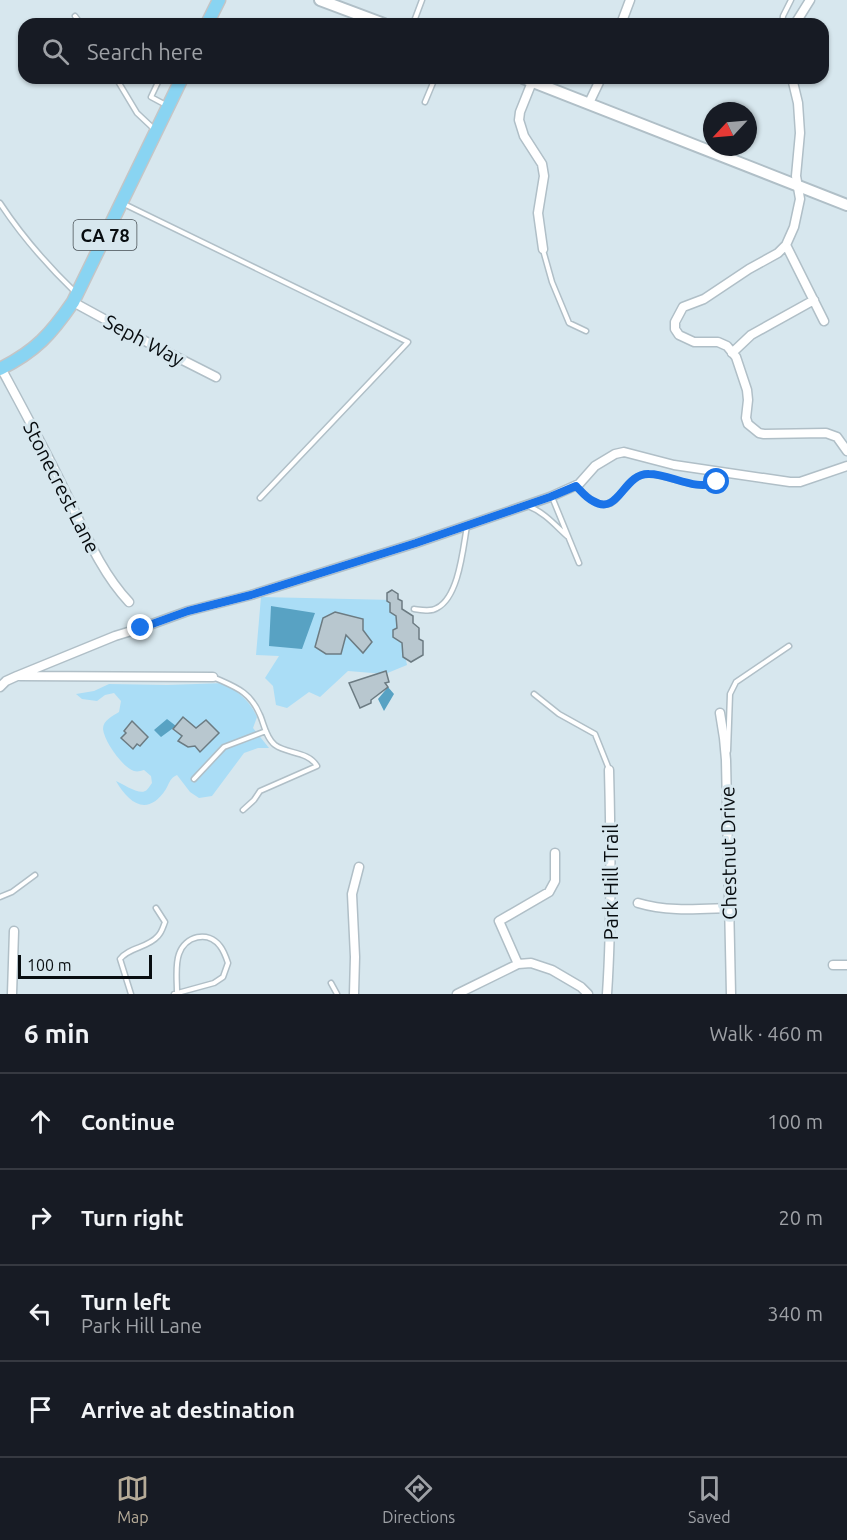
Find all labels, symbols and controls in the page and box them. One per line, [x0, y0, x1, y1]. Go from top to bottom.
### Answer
search box [18, 18, 829, 84]
icon: search [39, 35, 72, 68]
text: Search here [87, 39, 203, 64]
north arrow [703, 102, 757, 156]
road number: CA 78 [74, 220, 136, 250]
street label: Seph Way [100, 309, 188, 371]
street label: Stonecrest Lane [19, 417, 105, 557]
route start [703, 468, 729, 494]
route end [127, 614, 153, 640]
street label: Chestnut Drive [715, 786, 741, 920]
street label: Park Hill Trail [599, 824, 622, 940]
scale bar [18, 952, 152, 980]
text: 100 m [27, 956, 72, 974]
text: 6 min [24, 1019, 90, 1048]
text: Walk · 460 m [710, 1022, 823, 1045]
icon: ahead [24, 1105, 57, 1138]
text: Continue [81, 1109, 175, 1134]
text: 100 m [767, 1110, 823, 1133]
icon: right [24, 1201, 57, 1234]
text: Turn right [81, 1205, 183, 1230]
text: 20 m [779, 1206, 823, 1229]
text: Turn left [81, 1289, 171, 1314]
icon: left [24, 1297, 57, 1330]
text: 340 m [767, 1302, 823, 1325]
text: Park Hill Lane [81, 1314, 202, 1337]
icon: arrive [24, 1393, 57, 1426]
text: Arrive at destination [81, 1397, 295, 1422]
tab: Map [116, 1472, 149, 1526]
tab: Directions [382, 1472, 455, 1526]
tab: Saved [688, 1472, 731, 1526]

